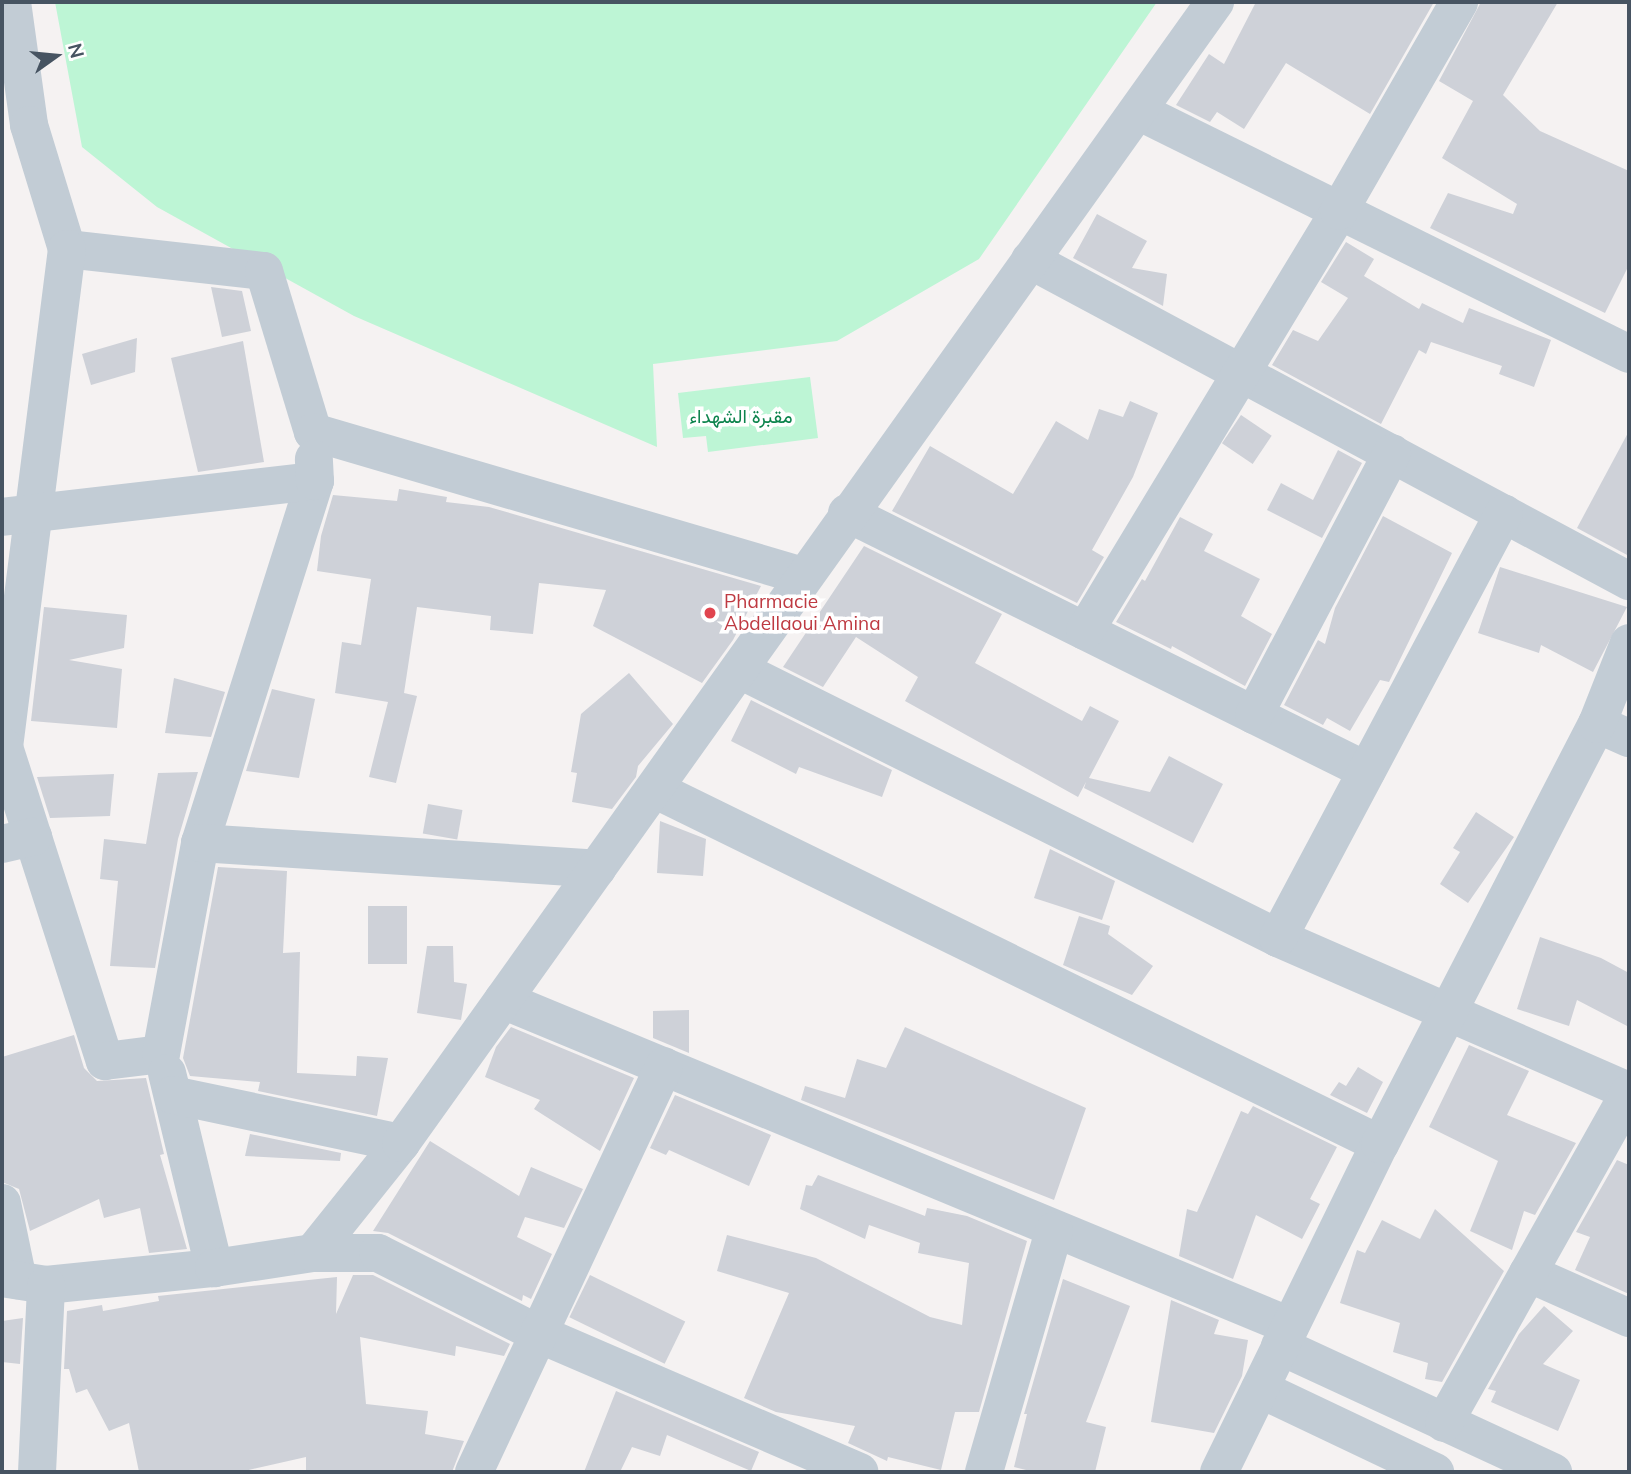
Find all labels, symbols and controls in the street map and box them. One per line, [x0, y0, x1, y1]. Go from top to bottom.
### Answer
north arrow [21, 21, 91, 91]
text: N [63, 41, 90, 61]
park label: مقبرة الشهداء [689, 406, 793, 428]
place label: Pharmacie Abdellaoui Amina [724, 591, 881, 635]
marker: Pharmacie Abdellaoui Amina [702, 605, 718, 621]

